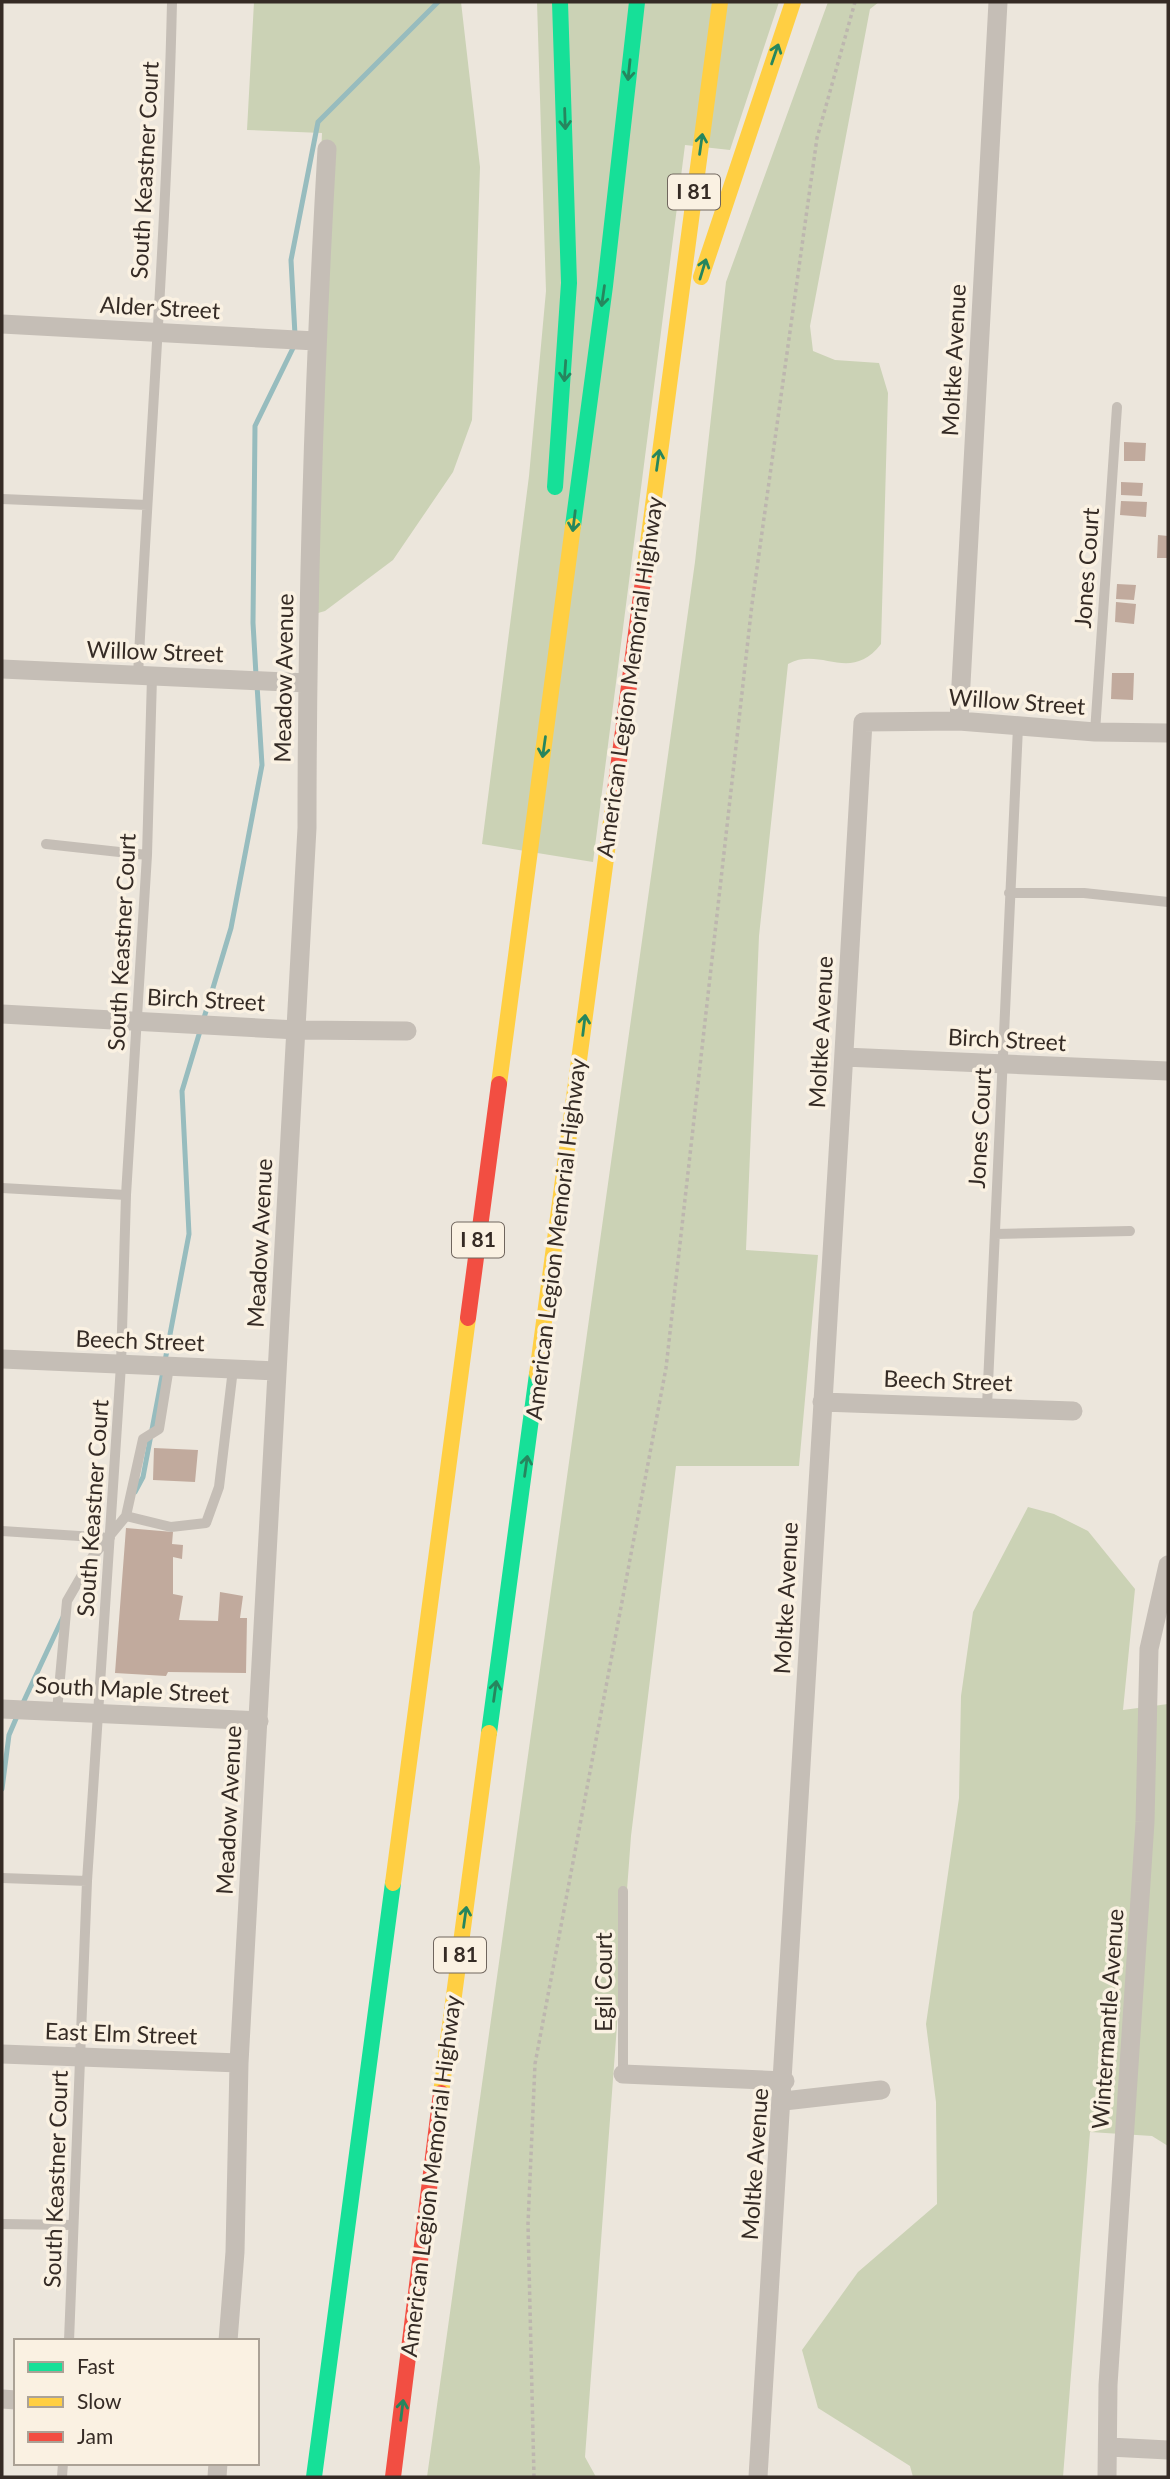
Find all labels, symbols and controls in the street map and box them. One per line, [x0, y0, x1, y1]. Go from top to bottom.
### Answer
one-way arrow [770, 43, 782, 65]
one-way arrow [622, 58, 635, 80]
street label: South Keastner Court [124, 60, 164, 279]
one-way arrow [558, 107, 571, 130]
one-way arrow [695, 133, 708, 156]
road number: I 81 [668, 174, 720, 210]
one-way arrow [698, 259, 711, 281]
street label: Moltke Avenue [935, 283, 971, 437]
one-way arrow [596, 284, 609, 306]
street label: Alder Street [99, 290, 222, 324]
one-way arrow [558, 359, 571, 382]
one-way arrow [652, 449, 665, 471]
street label: American Legion Memorial Highway [590, 494, 668, 859]
street label: Jones Court [1068, 506, 1104, 629]
one-way arrow [567, 509, 580, 532]
street label: Meadow Avenue [268, 593, 298, 763]
street label: Willow Street [86, 635, 225, 667]
street label: Willow Street [948, 682, 1087, 720]
one-way arrow [537, 735, 550, 757]
street label: South Keastner Court [101, 832, 141, 1051]
street label: Moltke Avenue [802, 955, 838, 1109]
street label: Birch Street [146, 982, 267, 1016]
one-way arrow [577, 1014, 590, 1037]
street label: Birch Street [947, 1022, 1068, 1056]
street label: American Legion Memorial Highway [519, 1056, 591, 1421]
street label: Jones Court [962, 1066, 996, 1189]
street label: Meadow Avenue [241, 1158, 277, 1328]
road number: I 81 [452, 1222, 504, 1258]
street label: Beech Street [75, 1324, 206, 1356]
street label: Beech Street [883, 1364, 1014, 1396]
street label: South Keastner Court [70, 1398, 114, 1618]
one-way arrow [520, 1455, 533, 1478]
street label: Moltke Avenue [767, 1521, 803, 1675]
street label: South Maple Street [34, 1670, 231, 1708]
one-way arrow [488, 1680, 501, 1703]
street label: Meadow Avenue [210, 1725, 246, 1895]
one-way arrow [458, 1906, 471, 1928]
street label: Wintermantle Avenue [1085, 1908, 1129, 2130]
street label: Egli Court [589, 1932, 617, 2032]
road number: I 81 [434, 1938, 486, 1972]
street label: American Legion Memorial Highway [394, 1993, 466, 2358]
street label: East Elm Street [44, 2016, 199, 2050]
street label: South Keastner Court [37, 2069, 73, 2288]
street label: Moltke Avenue [735, 2087, 773, 2241]
legend [14, 2339, 259, 2465]
text: Fast [77, 2353, 115, 2378]
text: Slow [77, 2388, 122, 2413]
one-way arrow [396, 2399, 409, 2421]
text: Jam [77, 2423, 113, 2448]

